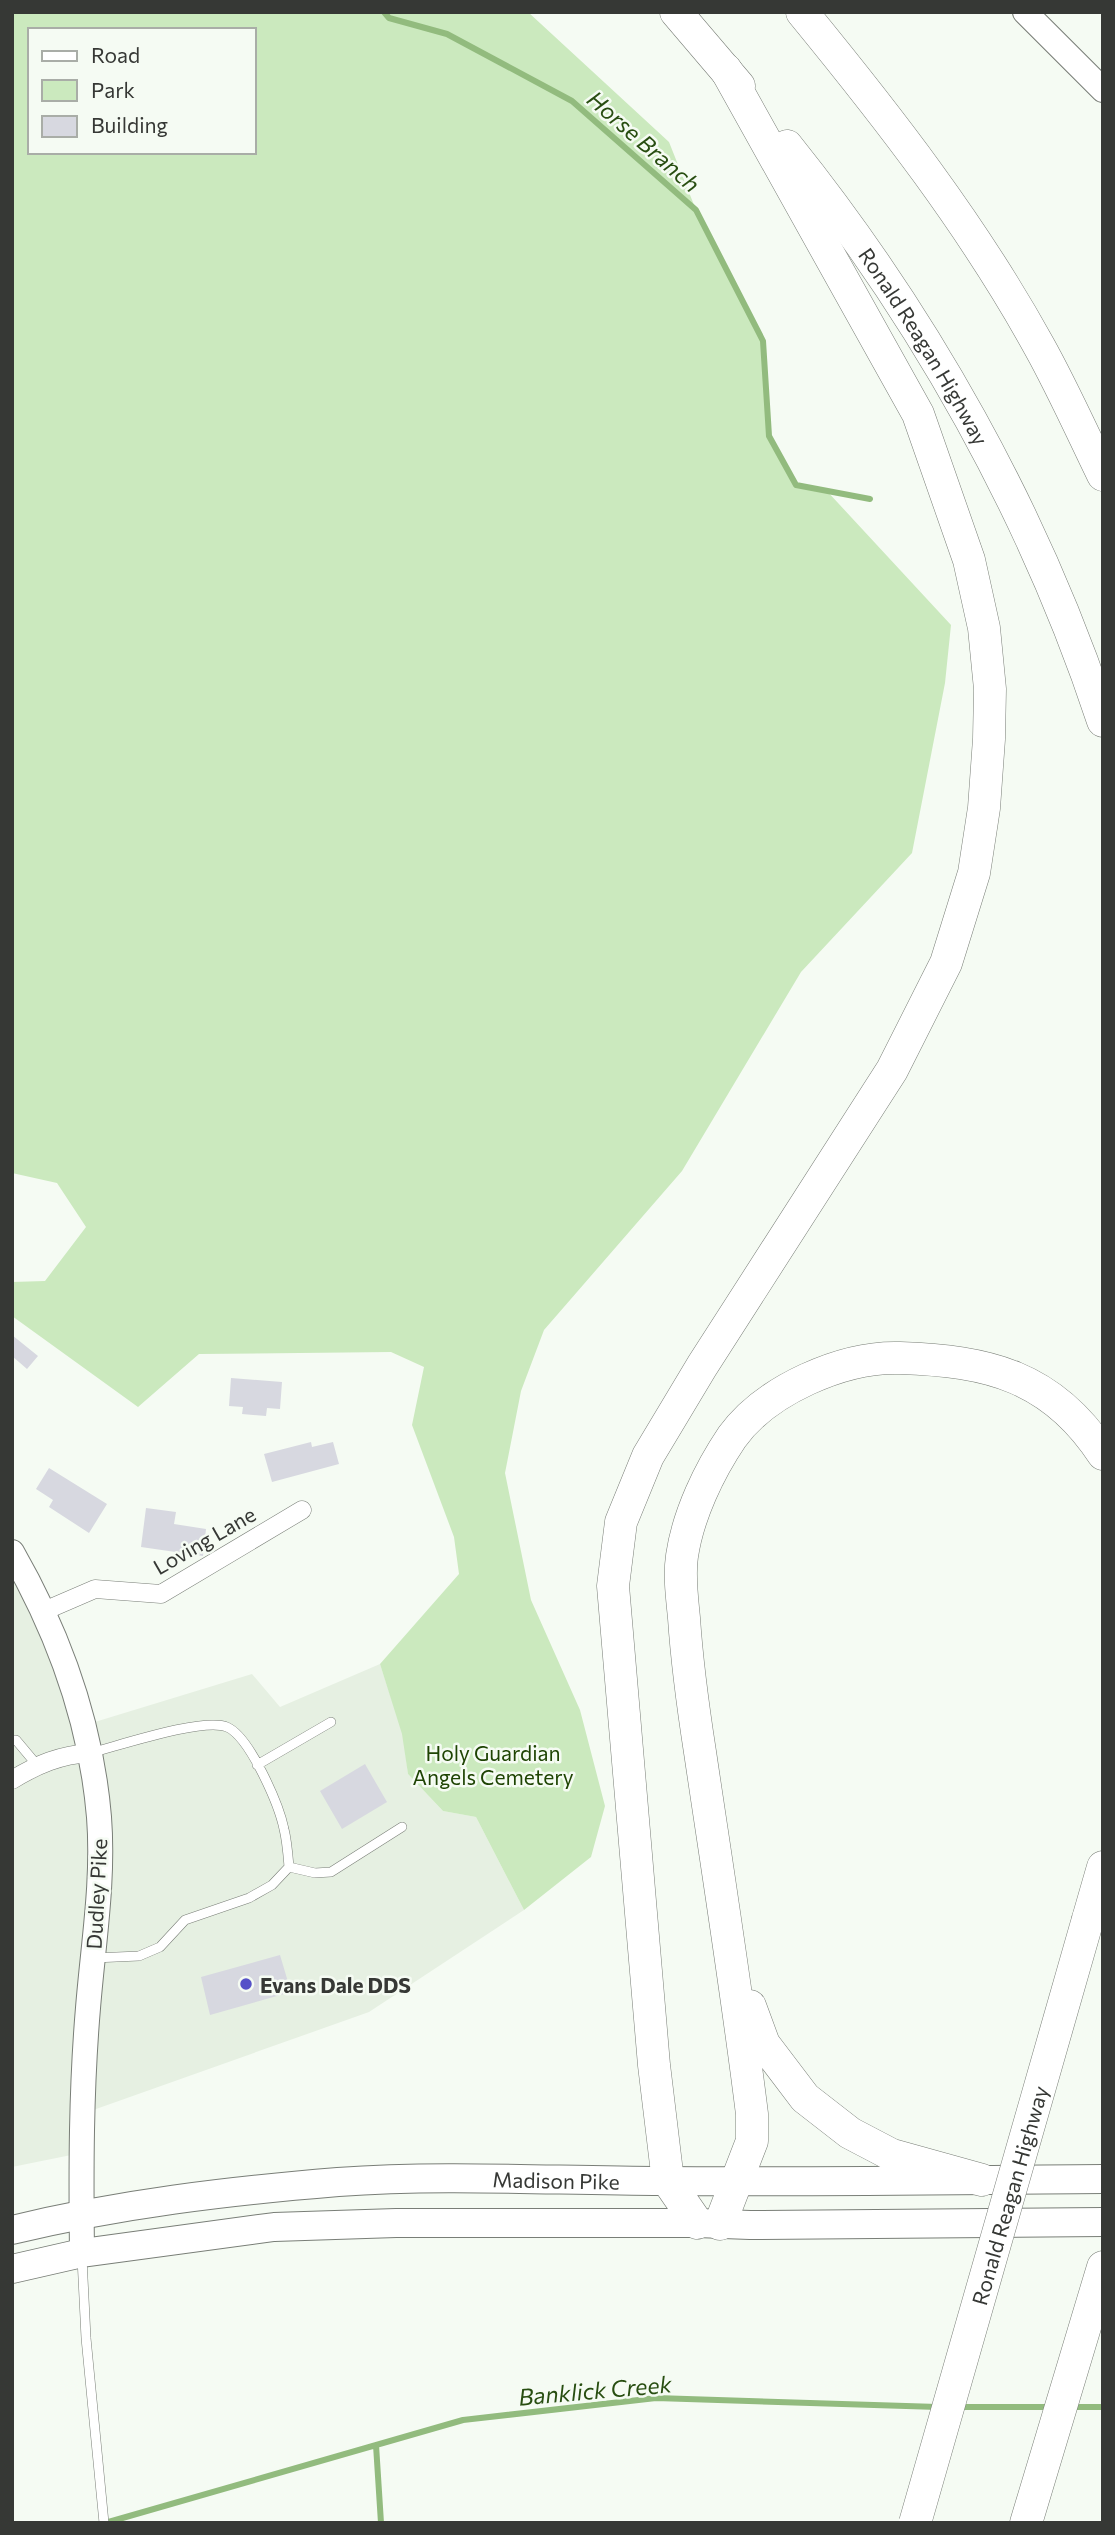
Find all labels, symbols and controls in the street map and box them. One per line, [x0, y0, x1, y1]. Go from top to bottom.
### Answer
legend [28, 28, 256, 154]
text: Road [91, 42, 140, 67]
text: Park [91, 77, 135, 102]
water label: Horse Branch [582, 84, 706, 198]
text: Building [91, 112, 168, 137]
street label: Ronald Reagan Highway [854, 243, 994, 449]
street label: Loving Lane [148, 1501, 260, 1579]
park label: Holy Guardian Angels Cemetery [412, 1740, 574, 1789]
street label: Dudley Pike [81, 1838, 111, 1950]
place label: Evans Dale DDS [260, 1972, 411, 1997]
marker: Evans Dale DDS [238, 1976, 254, 1992]
street label: Ronald Reagan Highway [966, 2083, 1052, 2308]
street label: Madison Pike [492, 2166, 620, 2193]
water label: Banklick Creek [517, 2369, 673, 2411]

